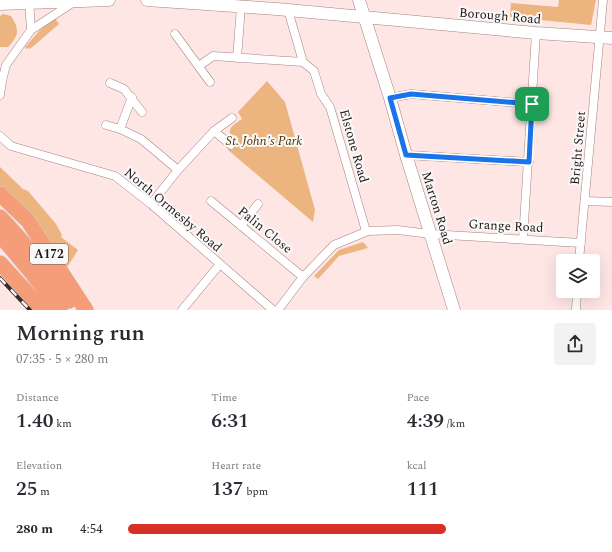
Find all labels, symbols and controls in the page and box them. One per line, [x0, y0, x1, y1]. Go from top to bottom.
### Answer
street label: Borough Road [458, 2, 542, 30]
pin [515, 87, 549, 121]
icon: arrive [521, 93, 543, 115]
street label: Elstone Road [334, 107, 374, 185]
street label: Bright Street [565, 110, 591, 186]
park label: St. John's Park [226, 131, 302, 151]
street label: North Ormesby Road [120, 163, 226, 257]
street label: Marton Road [416, 169, 458, 247]
street label: Palin Close [233, 202, 297, 258]
street label: Grange Road [468, 214, 544, 238]
road number: A172 [30, 244, 68, 264]
map controls [556, 254, 600, 298]
button: layers [556, 254, 600, 298]
text: Morning run [16, 317, 145, 350]
button: share [554, 323, 596, 365]
text: 07:35 · 5 × 280 m [16, 349, 108, 369]
text: Distance [16, 389, 59, 406]
text: Time [211, 389, 237, 406]
text: Pace [407, 389, 429, 406]
text: 1.40 [16, 406, 53, 436]
text: 6:31 [211, 406, 249, 436]
text: 4:39 [407, 406, 444, 436]
text: km [53, 415, 72, 432]
text: /km [444, 415, 465, 432]
text: Elevation [16, 457, 62, 474]
text: Heart rate [211, 457, 261, 474]
text: kcal [407, 457, 426, 474]
text: 25 [16, 474, 37, 504]
text: 137 [211, 474, 244, 504]
text: 111 [407, 474, 439, 504]
text: m [37, 483, 50, 500]
text: bpm [244, 483, 268, 500]
text: 280 m [16, 519, 53, 539]
text: 4:54 [80, 519, 103, 539]

